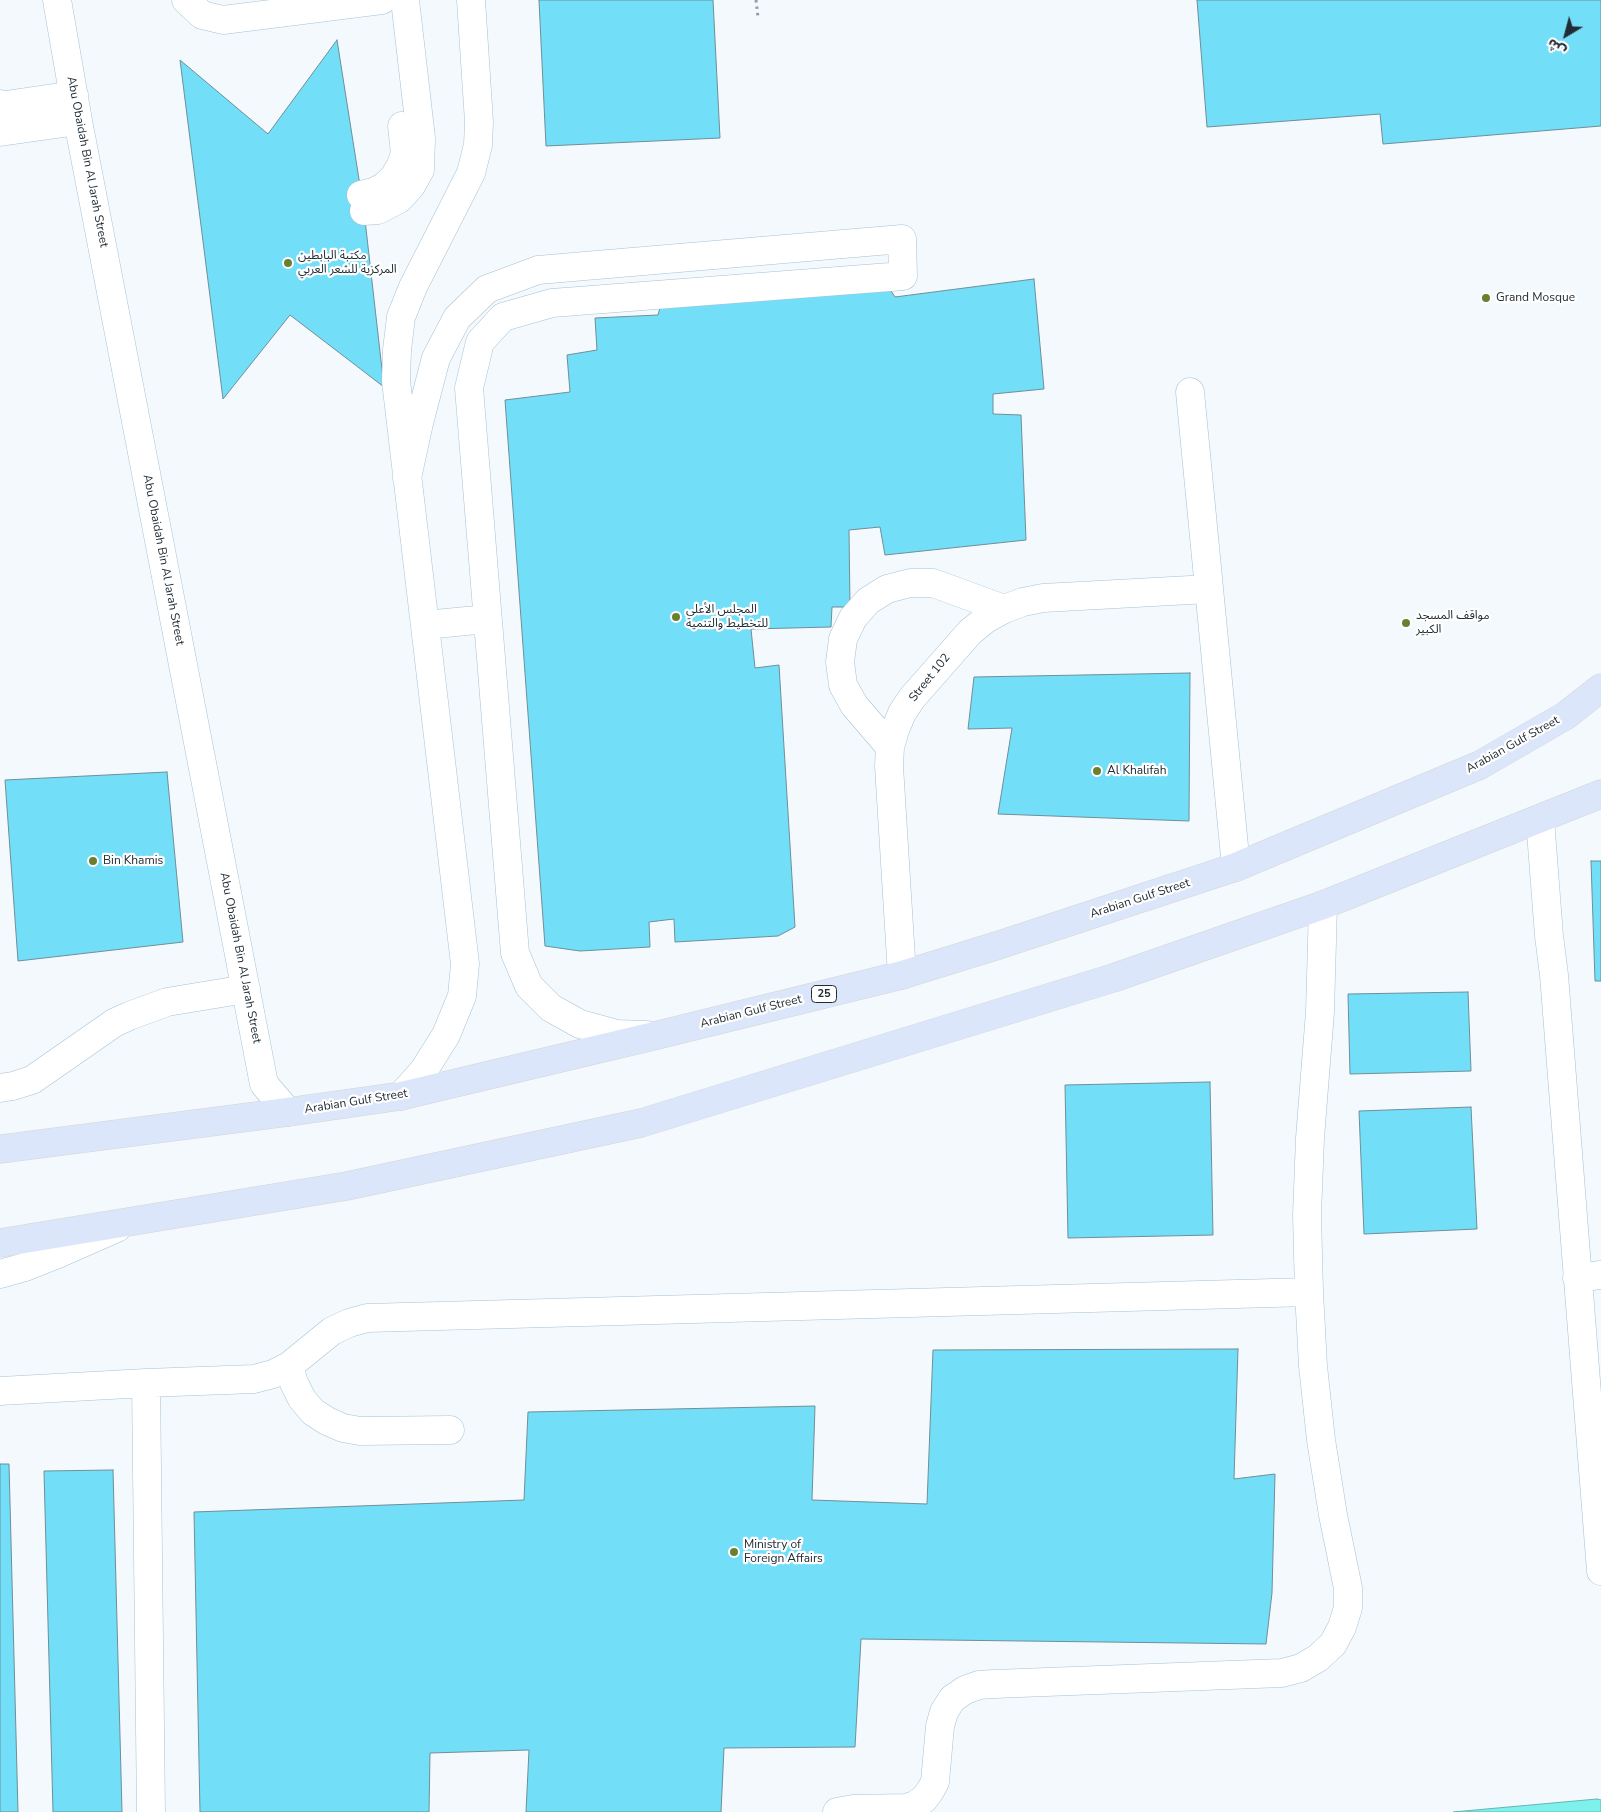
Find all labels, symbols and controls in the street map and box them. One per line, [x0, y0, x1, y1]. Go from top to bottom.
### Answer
north arrow [1541, 10, 1591, 60]
text: ش [1543, 34, 1570, 61]
street label: Abu Obaidah Bin Al Jarah Street [63, 75, 111, 249]
place label: مكتبة البابطين المركزية للشعر العربي [298, 249, 397, 277]
marker: مكتبة البابطين المركزية للشعر العربي [282, 257, 294, 269]
place label: Grand Mosque [1496, 291, 1575, 305]
marker: Grand Mosque [1480, 292, 1492, 304]
street label: Abu Obaidah Bin Al Jarah Street [139, 473, 187, 647]
place label: المجلس الأعلى للتخطيط والتنمية [686, 603, 768, 631]
place label: مواقف المسجد الكبير [1416, 609, 1490, 637]
marker: المجلس الأعلى للتخطيط والتنمية [670, 611, 682, 623]
marker: مواقف المسجد الكبير [1400, 617, 1412, 629]
street label: Street 102 [906, 651, 954, 705]
street label: Arabian Gulf Street [1464, 713, 1562, 777]
place label: Al Khalifah [1107, 764, 1167, 778]
marker: Al Khalifah [1091, 765, 1103, 777]
place label: Bin Khamis [103, 854, 163, 868]
marker: Bin Khamis [87, 855, 99, 867]
street label: Abu Obaidah Bin Al Jarah Street [216, 871, 264, 1045]
street label: Arabian Gulf Street [1088, 876, 1192, 922]
road number: 25 [812, 986, 836, 1002]
street label: Arabian Gulf Street [699, 992, 803, 1032]
street label: Arabian Gulf Street [303, 1087, 409, 1117]
place label: Ministry of Foreign Affairs [744, 1538, 823, 1566]
marker: Ministry of Foreign Affairs [728, 1546, 740, 1558]

